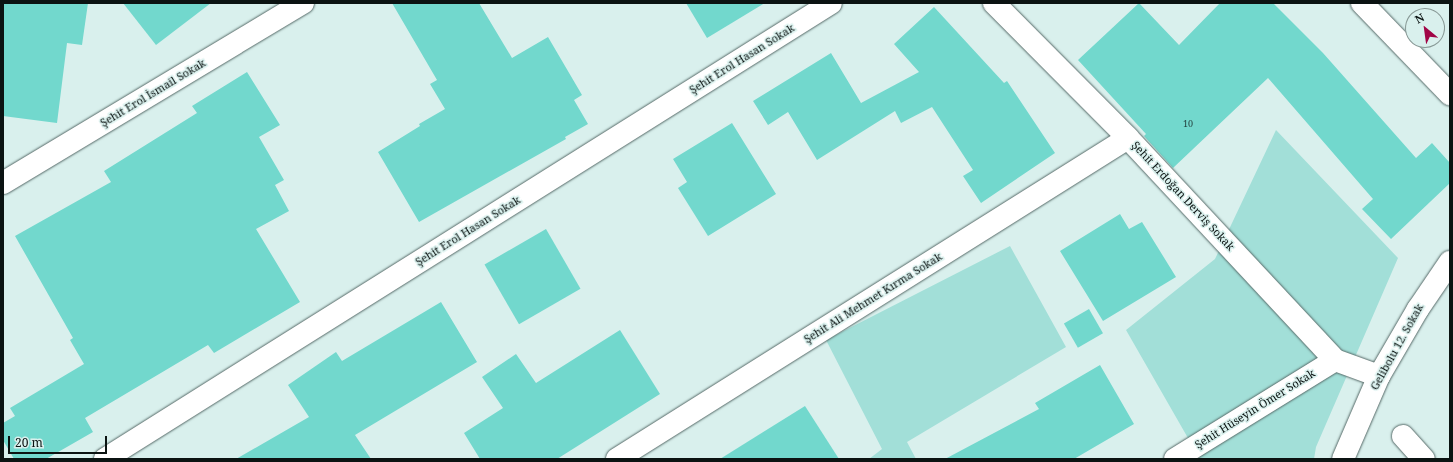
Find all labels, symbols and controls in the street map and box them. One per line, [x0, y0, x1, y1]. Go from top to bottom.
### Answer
north arrow [1405, 8, 1445, 48]
text: N [1412, 9, 1427, 27]
street label: Şehit Erol Hasan Sokak [687, 21, 797, 97]
street label: Şehit Erol İsmail Sokak [98, 56, 208, 130]
house number: 10 [1183, 119, 1193, 129]
street label: Şehit Erdoğan Derviş Sokak [1129, 139, 1237, 253]
street label: Şehit Erol Hasan Sokak [413, 193, 523, 269]
street label: Şehit Ali Mehmet Kırma Sokak [802, 250, 944, 346]
street label: Gelibolu 12. Sokak [1368, 302, 1426, 392]
street label: Şehit Hüseyin Ömer Sokak [1192, 367, 1318, 451]
scale bar [10, 428, 109, 454]
text: 20 m [15, 434, 43, 451]

